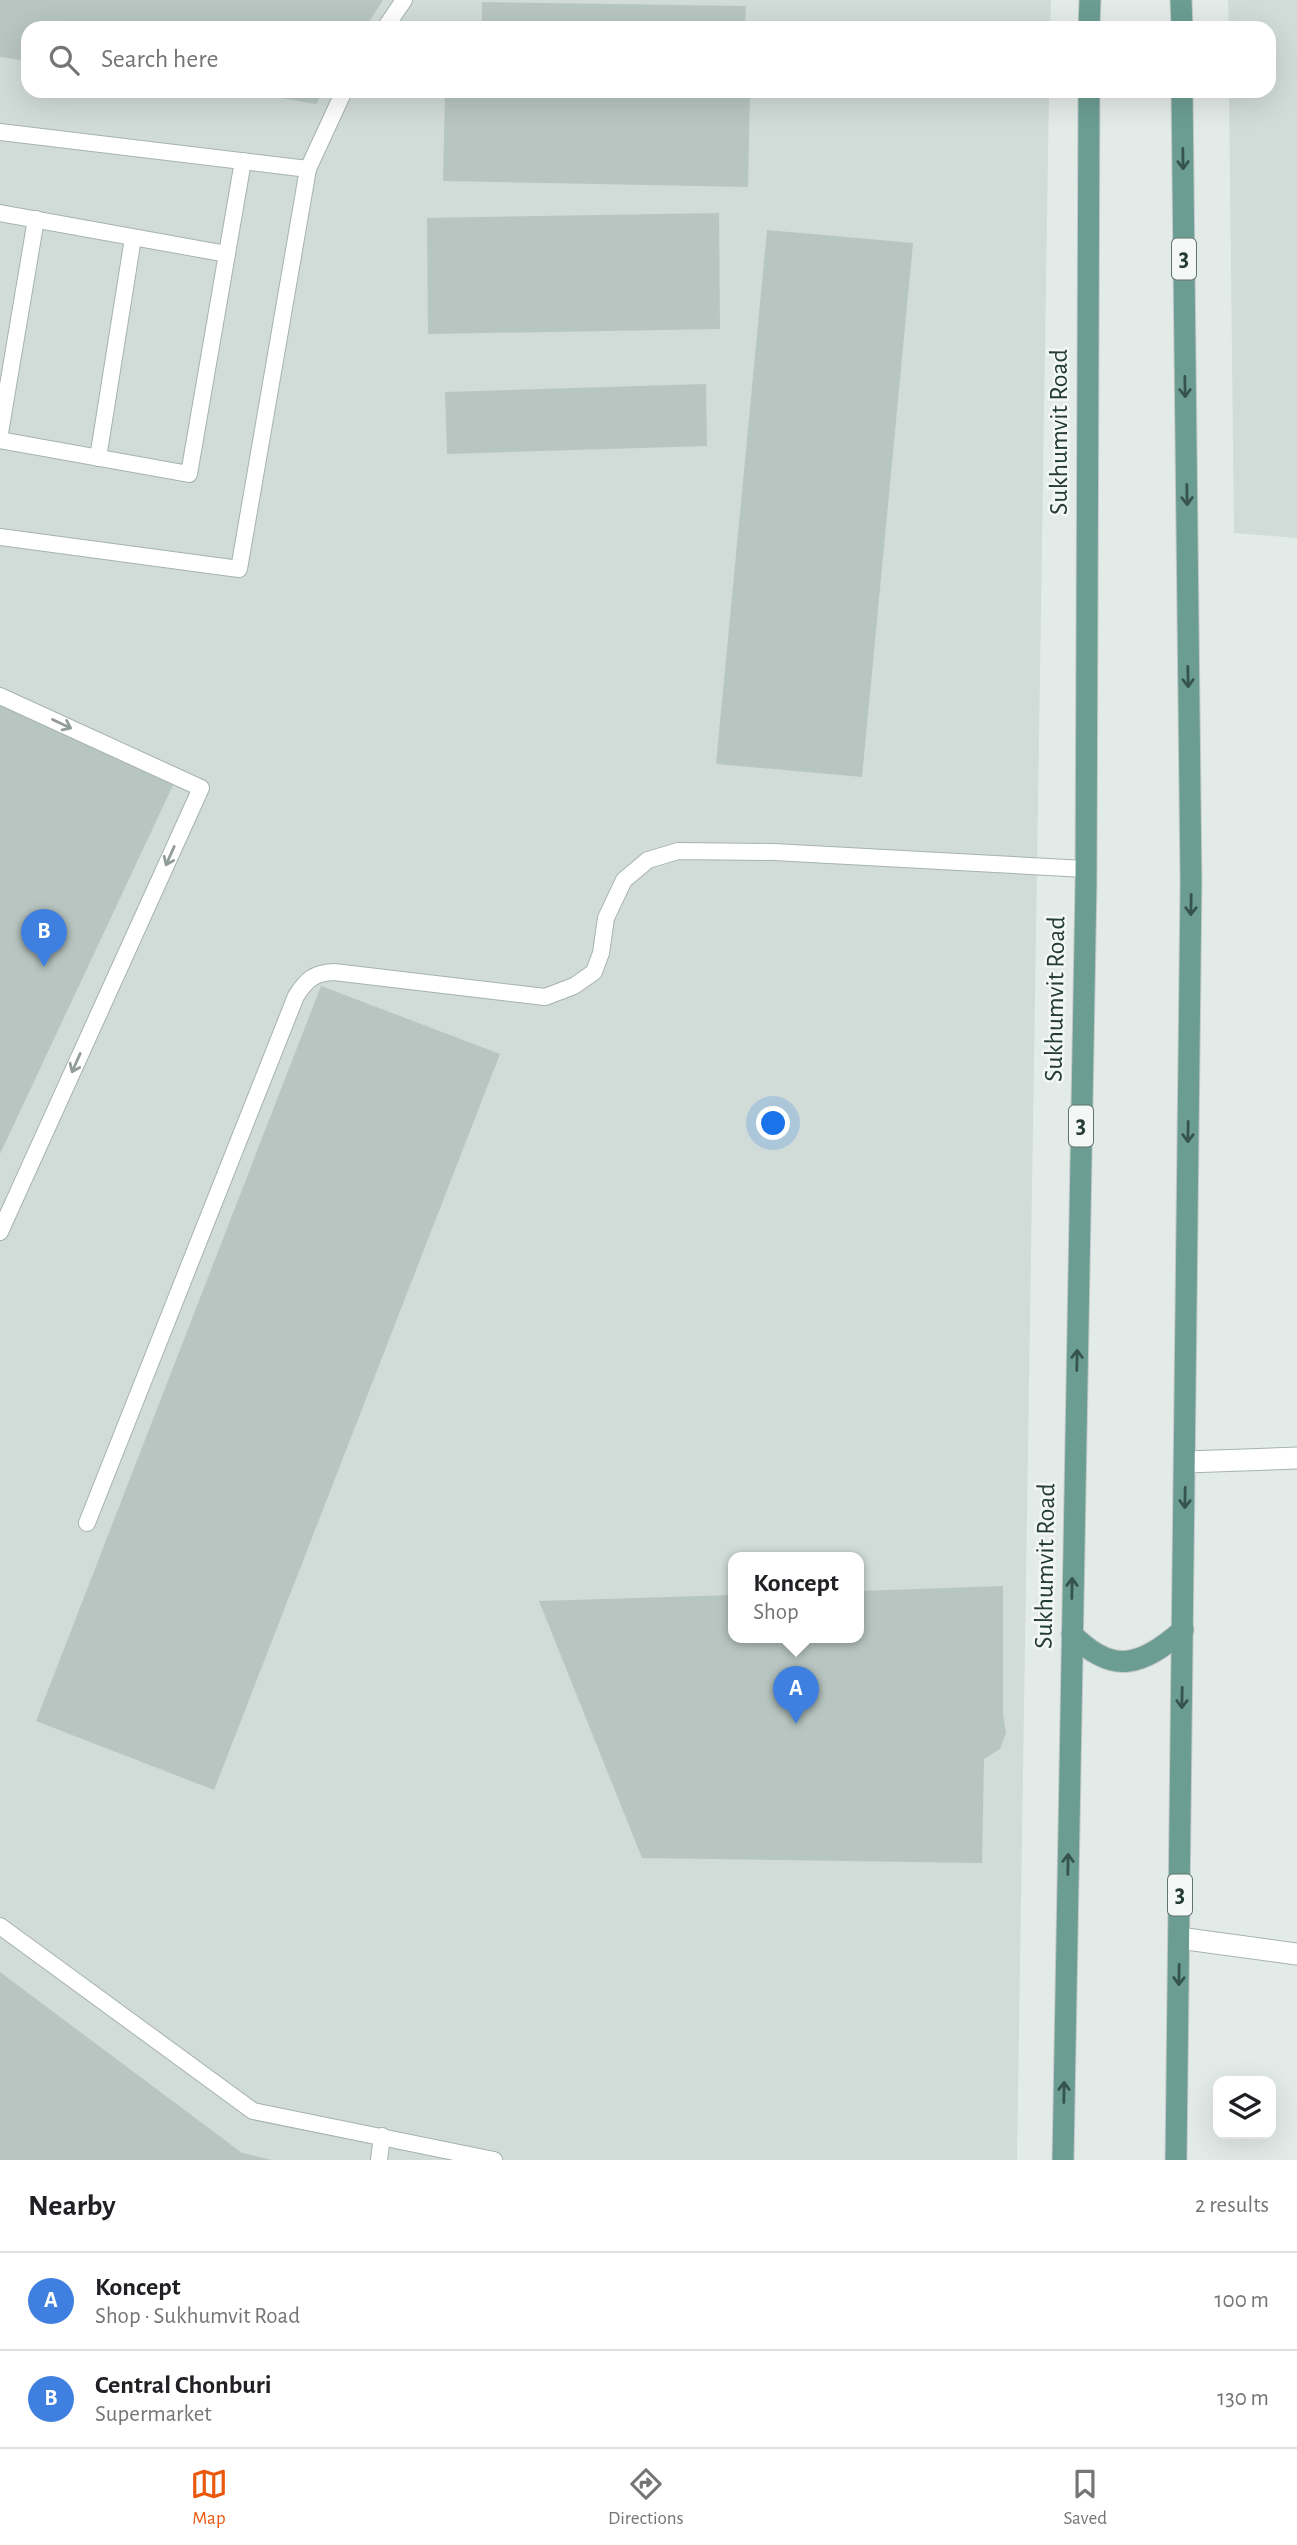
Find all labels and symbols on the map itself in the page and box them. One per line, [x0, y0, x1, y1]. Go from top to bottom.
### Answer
one-way arrow [1176, 147, 1190, 170]
road number: 3 [1172, 238, 1196, 280]
street label: Sukhumvit Road [1046, 349, 1072, 515]
one-way arrow [1178, 375, 1192, 398]
one-way arrow [1180, 484, 1193, 507]
one-way arrow [1182, 665, 1195, 688]
one-way arrow [51, 718, 72, 731]
one-way arrow [163, 845, 176, 866]
one-way arrow [1184, 893, 1197, 916]
pin: B [21, 909, 67, 967]
street label: Sukhumvit Road [1041, 916, 1069, 1082]
one-way arrow [69, 1052, 82, 1073]
your location [756, 1106, 790, 1140]
road number: 3 [1069, 1106, 1093, 1146]
one-way arrow [1181, 1120, 1195, 1143]
one-way arrow [1070, 1349, 1083, 1372]
street label: Sukhumvit Road [1031, 1483, 1059, 1649]
one-way arrow [1178, 1486, 1192, 1509]
one-way arrow [1066, 1577, 1079, 1600]
pin: A [773, 1666, 819, 1724]
one-way arrow [1175, 1686, 1189, 1709]
one-way arrow [1061, 1853, 1074, 1876]
road number: 3 [1168, 1874, 1192, 1916]
one-way arrow [1172, 1963, 1186, 1986]
one-way arrow [1057, 2081, 1071, 2104]

